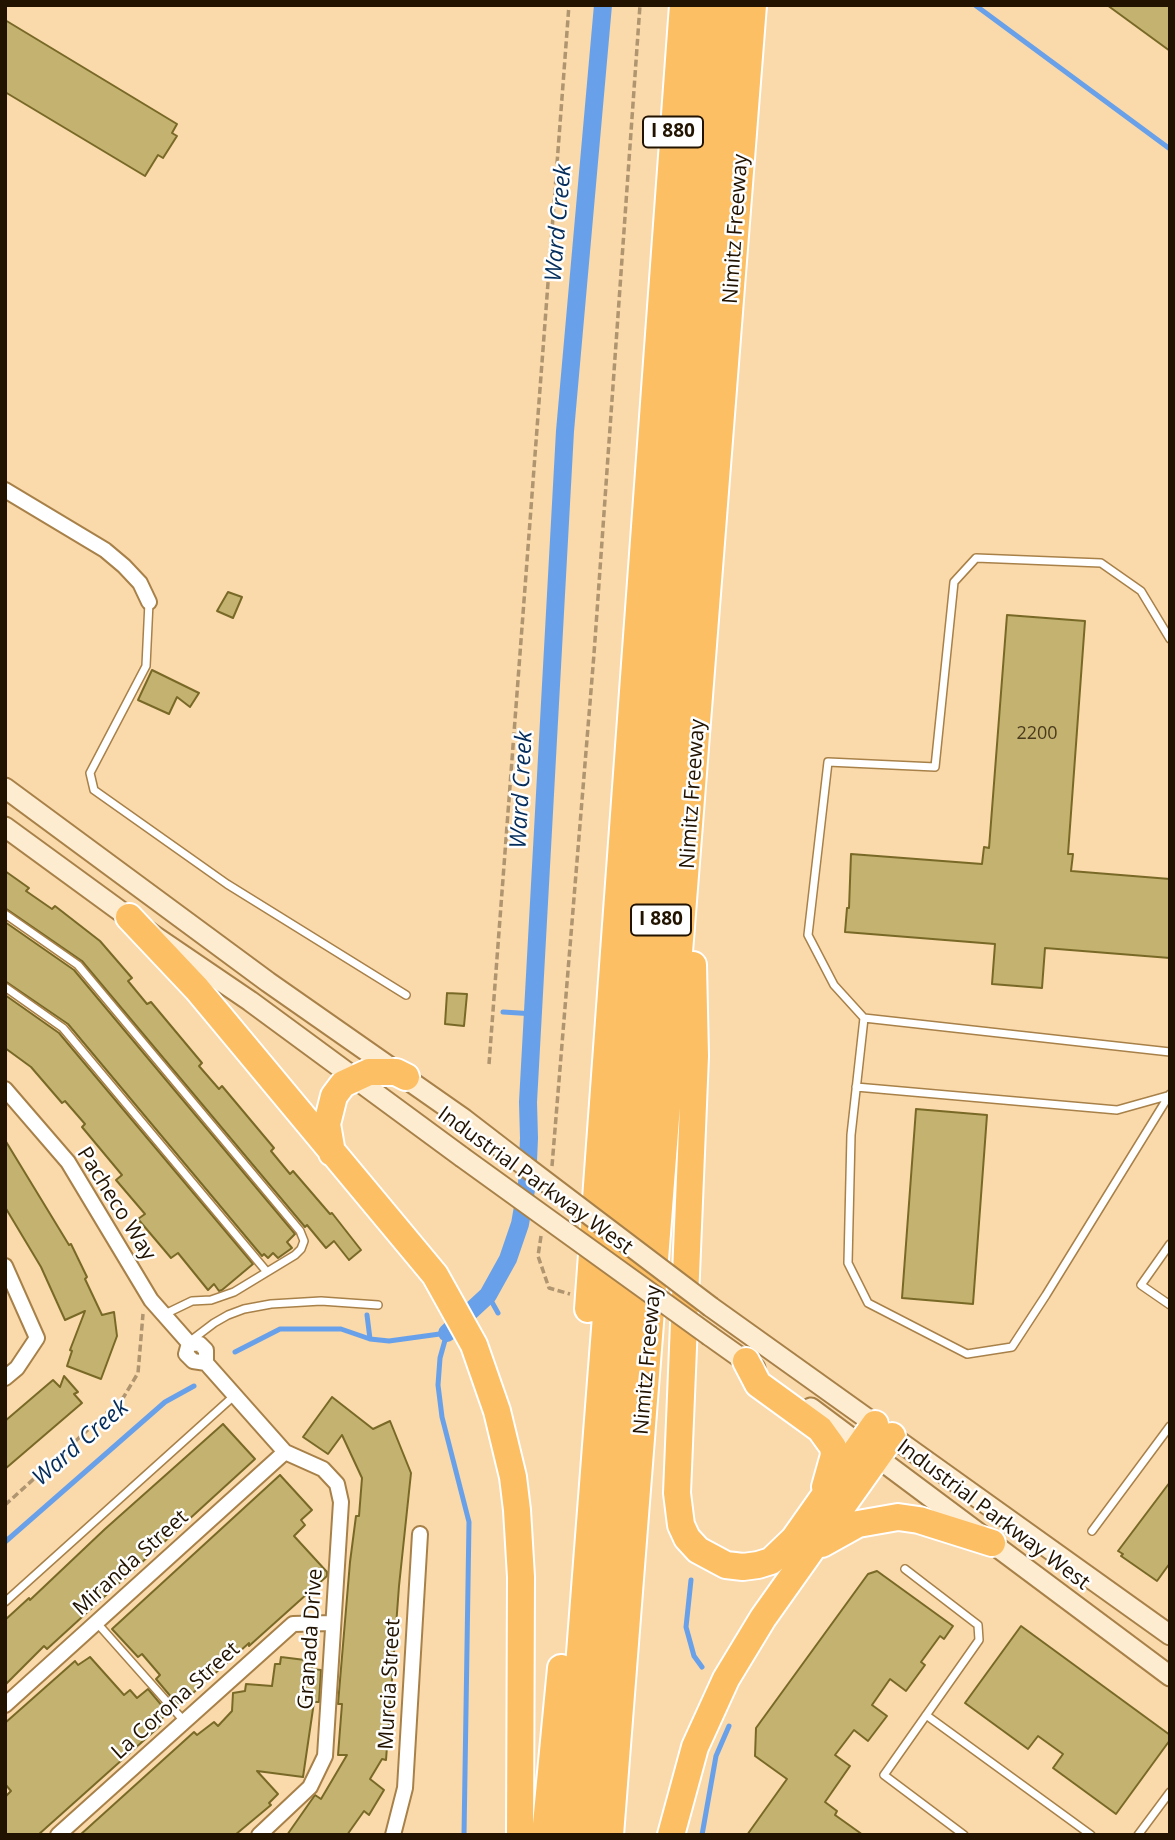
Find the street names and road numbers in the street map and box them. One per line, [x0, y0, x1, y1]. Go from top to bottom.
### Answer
road number: I 880 [643, 116, 703, 148]
street label: Nimitz Freeway [718, 153, 754, 305]
street label: Nimitz Freeway [675, 718, 711, 870]
road number: I 880 [631, 904, 691, 936]
street label: Industrial Parkway West [433, 1102, 637, 1260]
street label: Pacheco Way [71, 1143, 161, 1265]
street label: Nimitz Freeway [629, 1284, 667, 1436]
street label: Industrial Parkway West [892, 1434, 1094, 1596]
street label: Miranda Street [68, 1505, 194, 1621]
street label: Granada Drive [293, 1568, 329, 1710]
street label: Murcia Street [374, 1618, 406, 1750]
street label: La Corona Street [107, 1637, 245, 1765]

